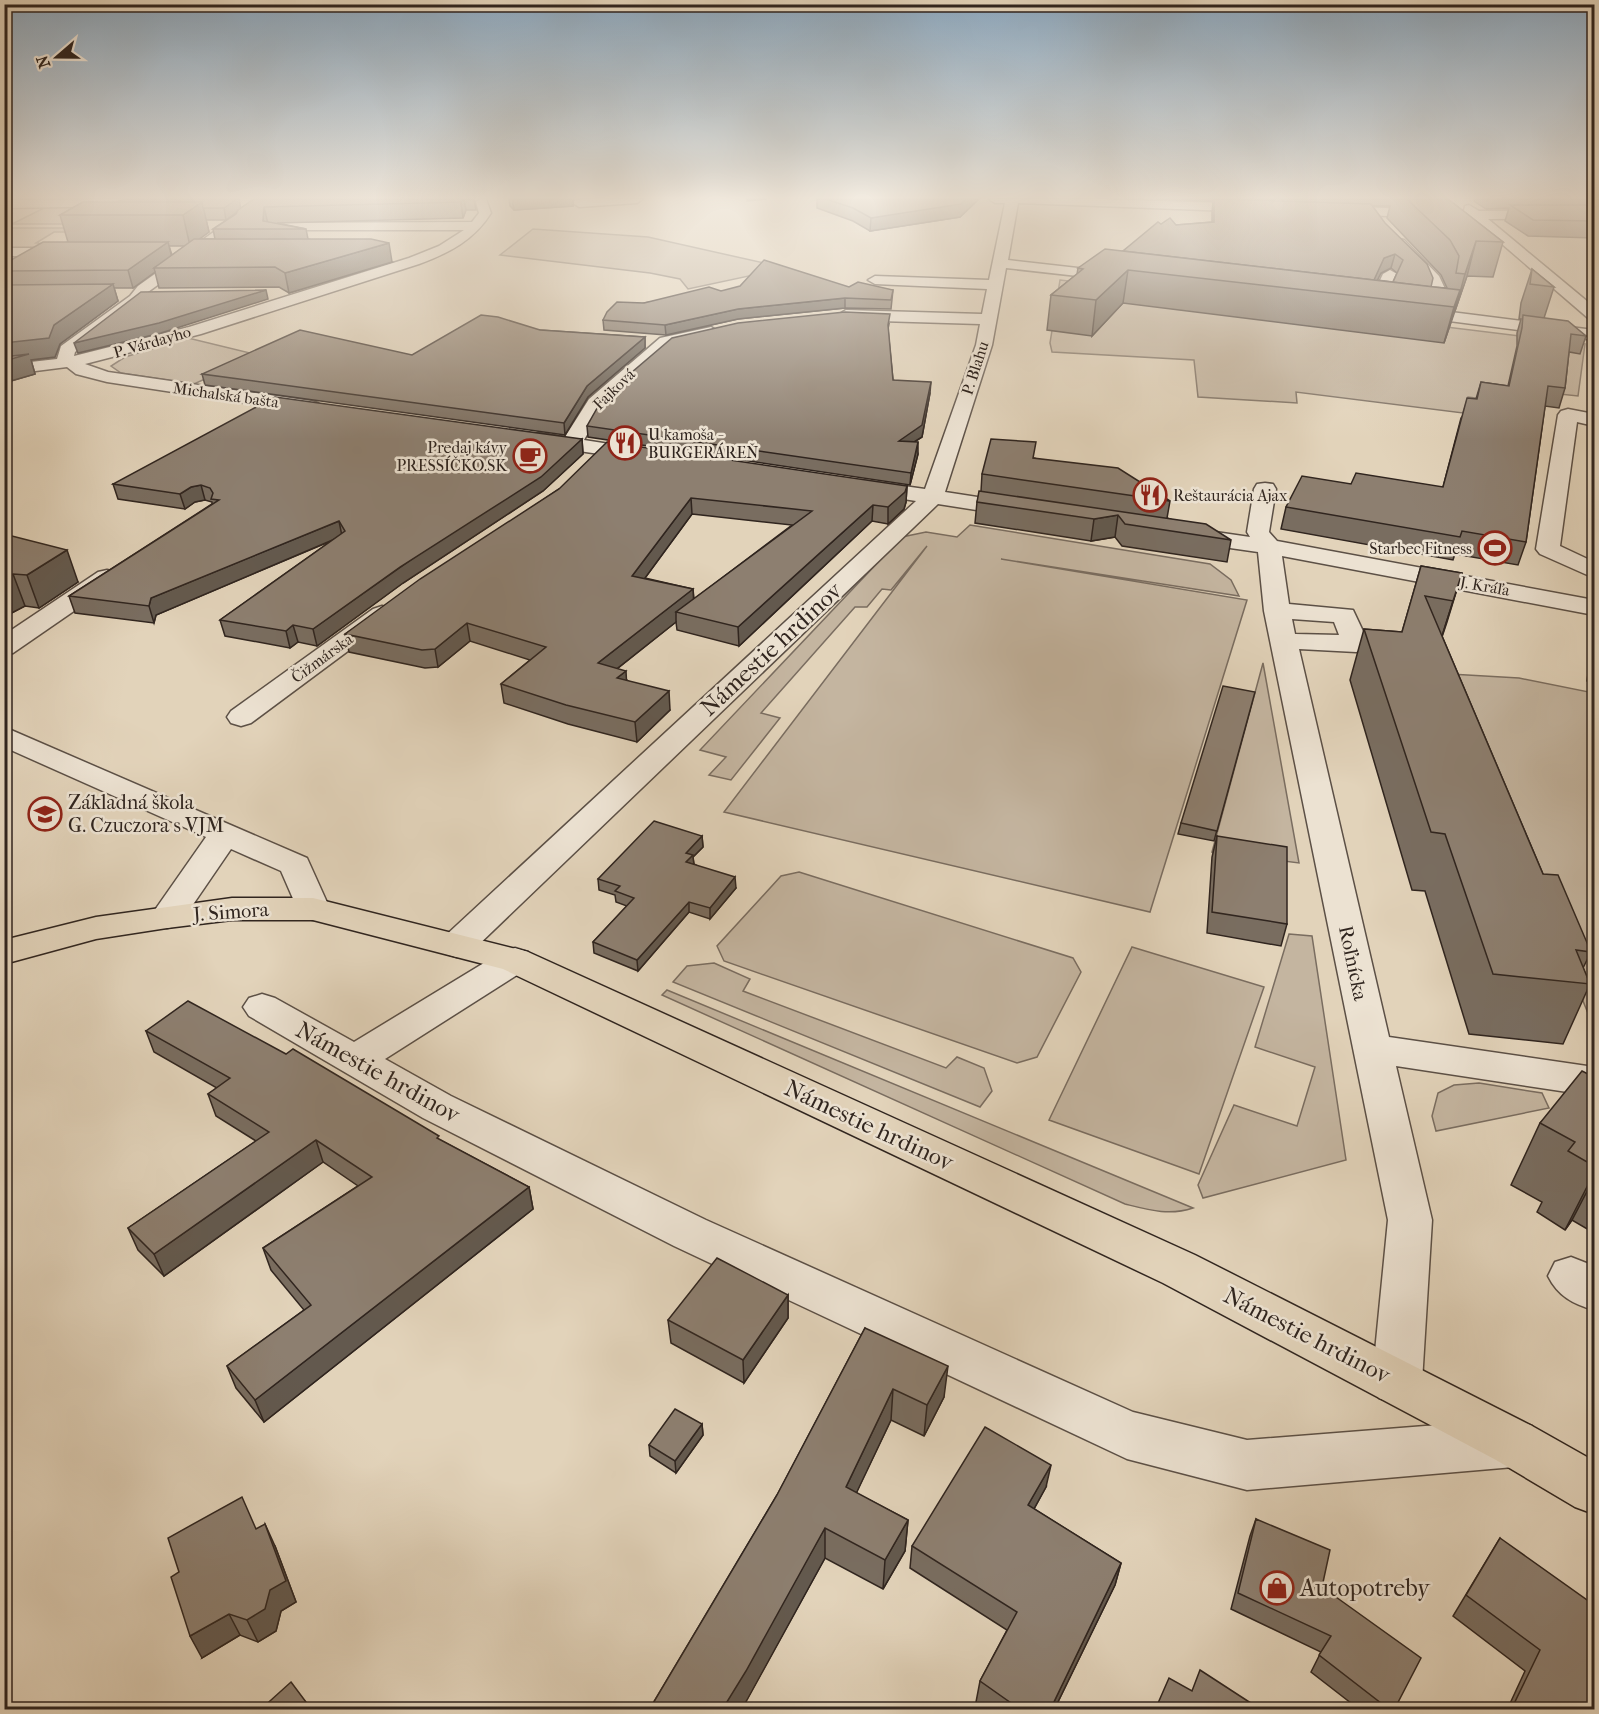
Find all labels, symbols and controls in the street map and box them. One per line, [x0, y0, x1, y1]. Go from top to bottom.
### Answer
north arrow [27, 27, 87, 87]
text: N [32, 52, 54, 71]
street label: P. Várdayho [111, 322, 193, 362]
street label: P. Blahu [957, 339, 993, 397]
street label: Fajková [589, 364, 639, 414]
street label: Michalská bašta [172, 378, 281, 412]
restaurant icon: U kamoša - BURGERÁREŇ [607, 425, 643, 461]
place label: U kamoša - BURGERÁREŇ [648, 425, 758, 462]
place label: Predaj kávy PRESSÍČKO.SK [396, 438, 508, 475]
cafe icon: Predaj kávy PRESSÍČKO.SK [512, 438, 548, 474]
restaurant icon: Reštaurácia Ajax [1132, 477, 1168, 513]
place label: Reštaurácia Ajax [1173, 486, 1288, 505]
sports icon: Starbec Fitness [1477, 530, 1513, 566]
place label: Starbec Fitness [1369, 539, 1472, 558]
street label: J. Kráľa [1457, 572, 1512, 600]
street label: Námestie hrdinov [695, 576, 848, 722]
street label: Čižmárska [287, 628, 357, 687]
place label: Základná škola G. Czuczora s VJM [68, 791, 224, 837]
school or university icon: Základná škola G. Czuczora s VJM [27, 796, 63, 832]
street label: J. Simora [190, 898, 270, 926]
street label: Roľnícka [1334, 923, 1372, 1003]
street label: Námestie hrdinov [291, 1015, 466, 1129]
street label: Námestie hrdinov [780, 1074, 959, 1177]
street label: Námestie hrdinov [1219, 1281, 1396, 1389]
shop icon: Autopotreby [1259, 1570, 1295, 1606]
place label: Autopotreby [1299, 1574, 1431, 1602]

